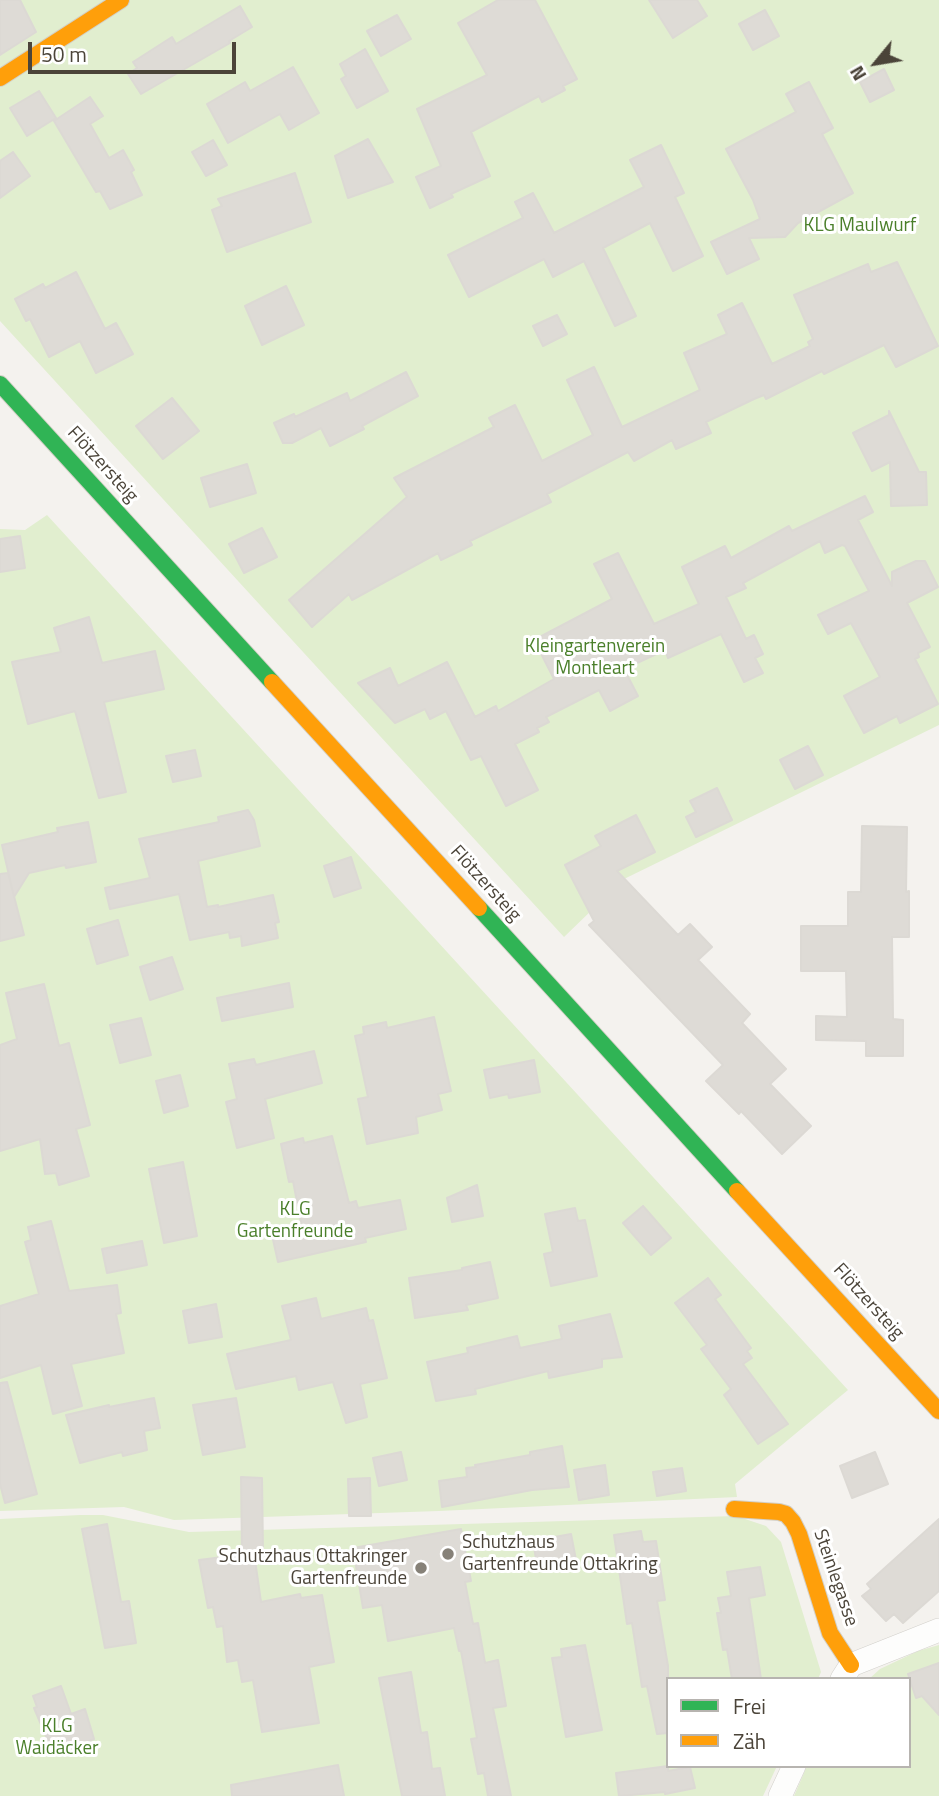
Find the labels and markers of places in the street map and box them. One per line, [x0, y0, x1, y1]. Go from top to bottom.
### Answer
place label: Schutzhaus Gartenfreunde Ottakring [462, 1532, 658, 1576]
place label: Schutzhaus Ottakringer Gartenfreunde [219, 1546, 407, 1590]
marker: Schutzhaus Gartenfreunde Ottakring [440, 1546, 456, 1562]
marker: Schutzhaus Ottakringer Gartenfreunde [413, 1560, 429, 1576]

